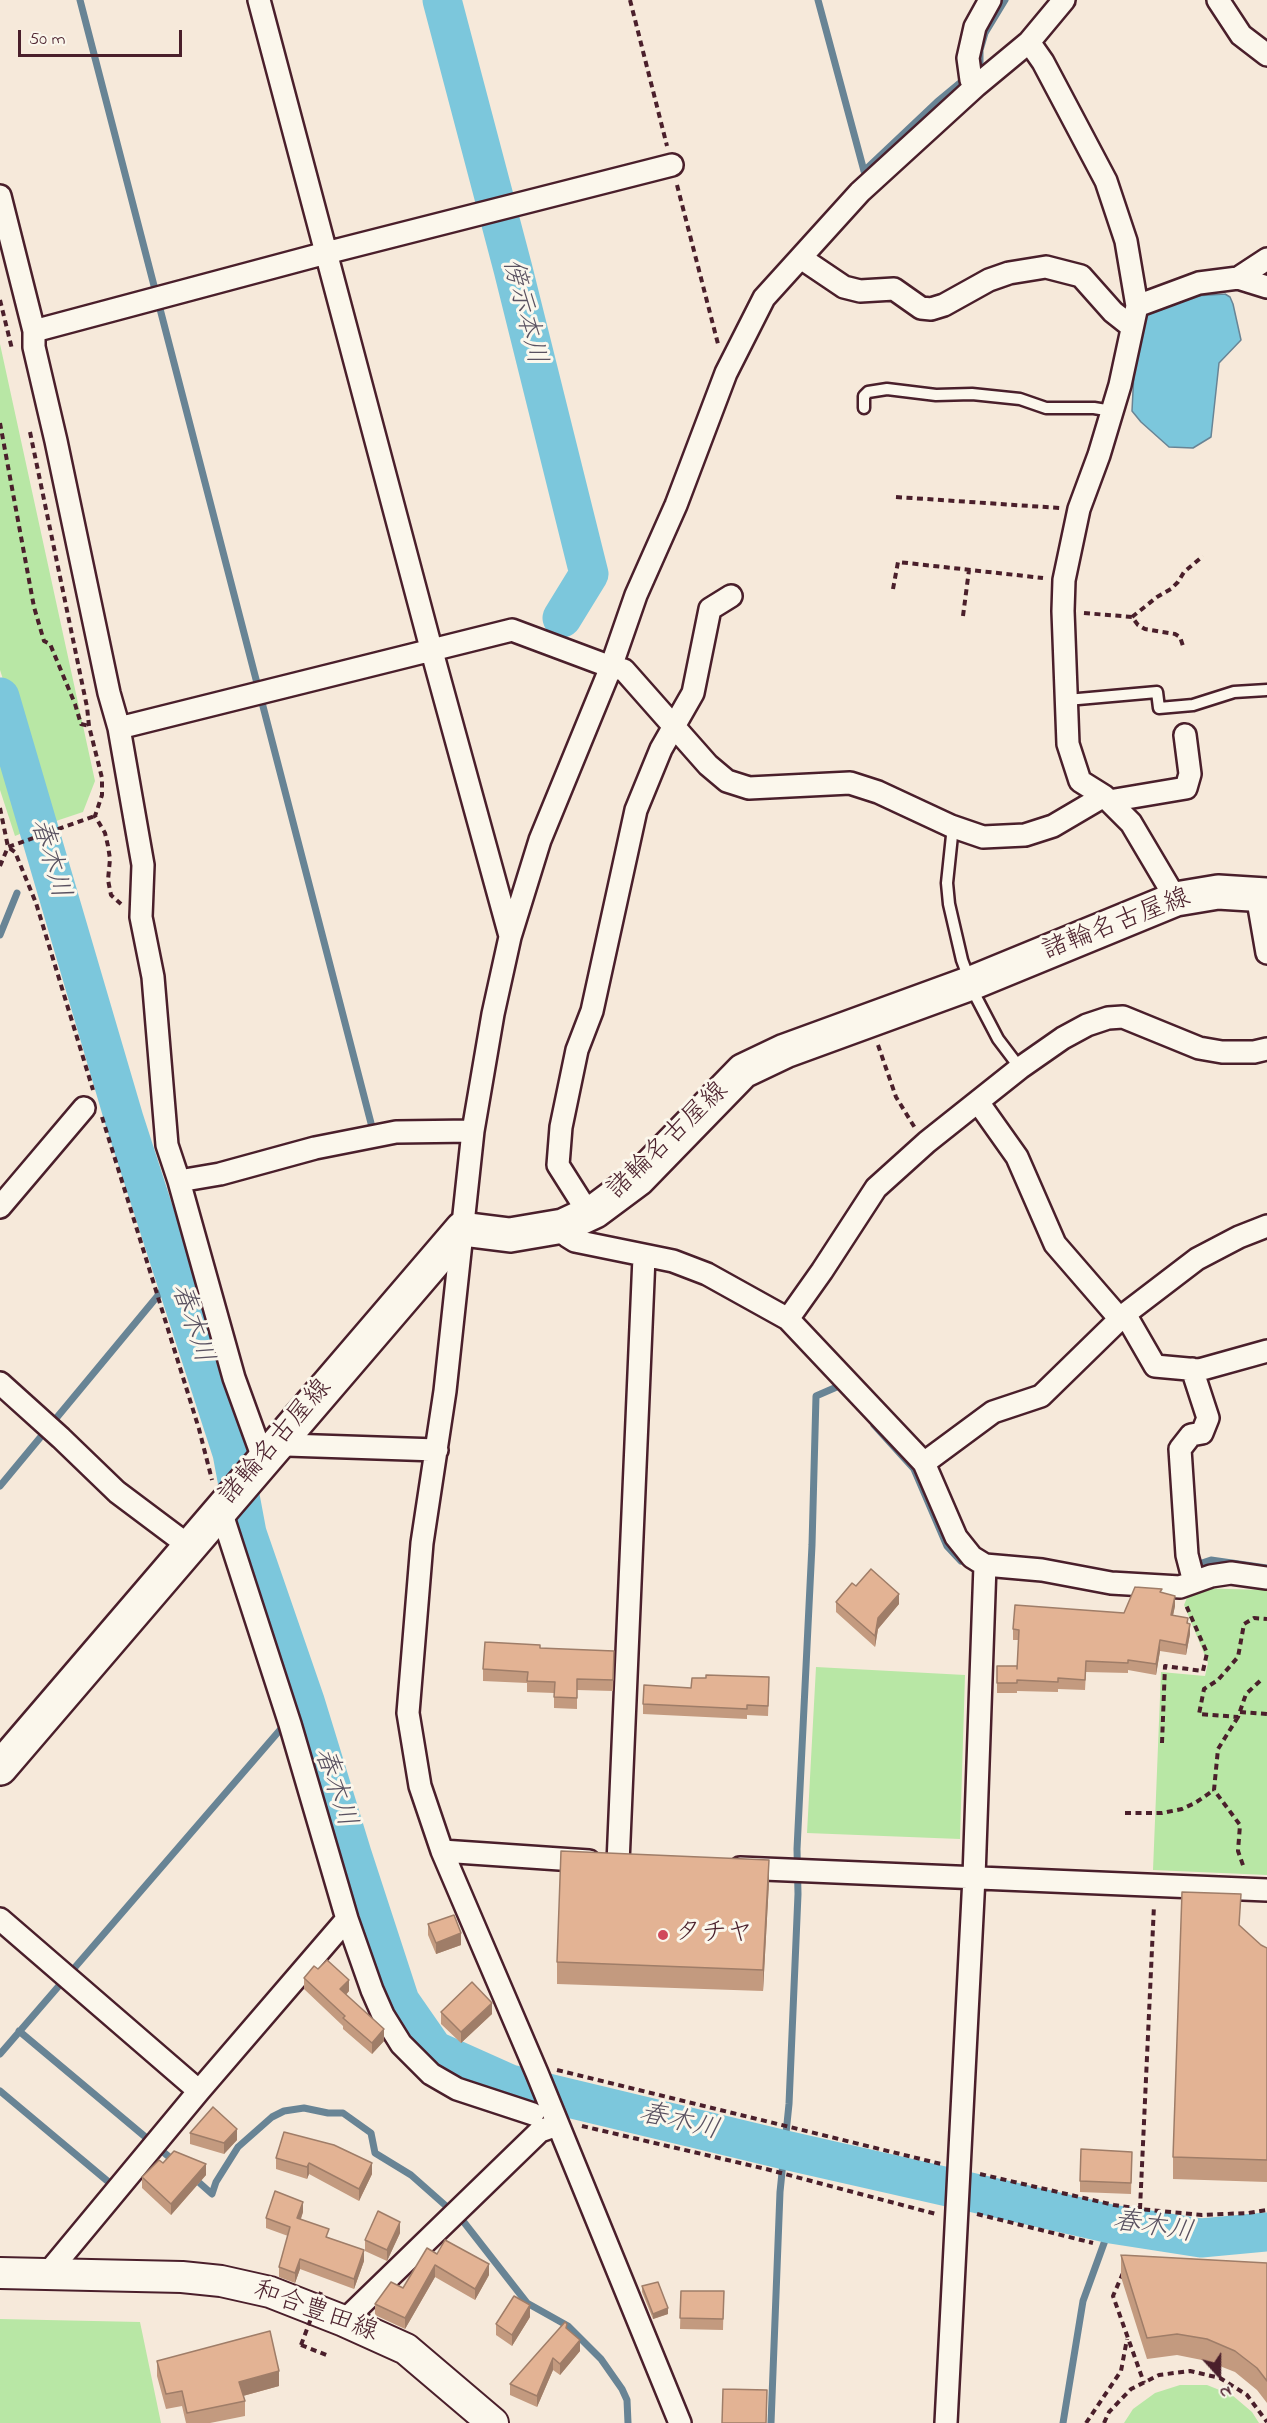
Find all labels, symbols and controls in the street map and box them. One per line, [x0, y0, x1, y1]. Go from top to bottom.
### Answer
scale bar [21, 18, 184, 56]
text: 50 m [29, 27, 66, 53]
water label: 傍示本川 [493, 256, 551, 368]
water label: 春木川 [21, 816, 75, 902]
street label: 諸輪名古屋線 [1039, 883, 1195, 969]
street label: 諸輪名古屋線 [602, 1077, 736, 1207]
water label: 春木川 [162, 1280, 218, 1368]
street label: 諸輪名古屋線 [214, 1374, 340, 1512]
water label: 春木川 [305, 1744, 361, 1832]
place label: タチヤ [675, 1919, 753, 1951]
marker: タチヤ [656, 1928, 670, 1942]
water label: 春木川 [636, 2099, 722, 2149]
water label: 春木川 [1110, 2207, 1196, 2251]
street label: 和合豊田線 [249, 2276, 381, 2350]
north arrow [1189, 2345, 1249, 2405]
text: N [1216, 2379, 1235, 2405]

